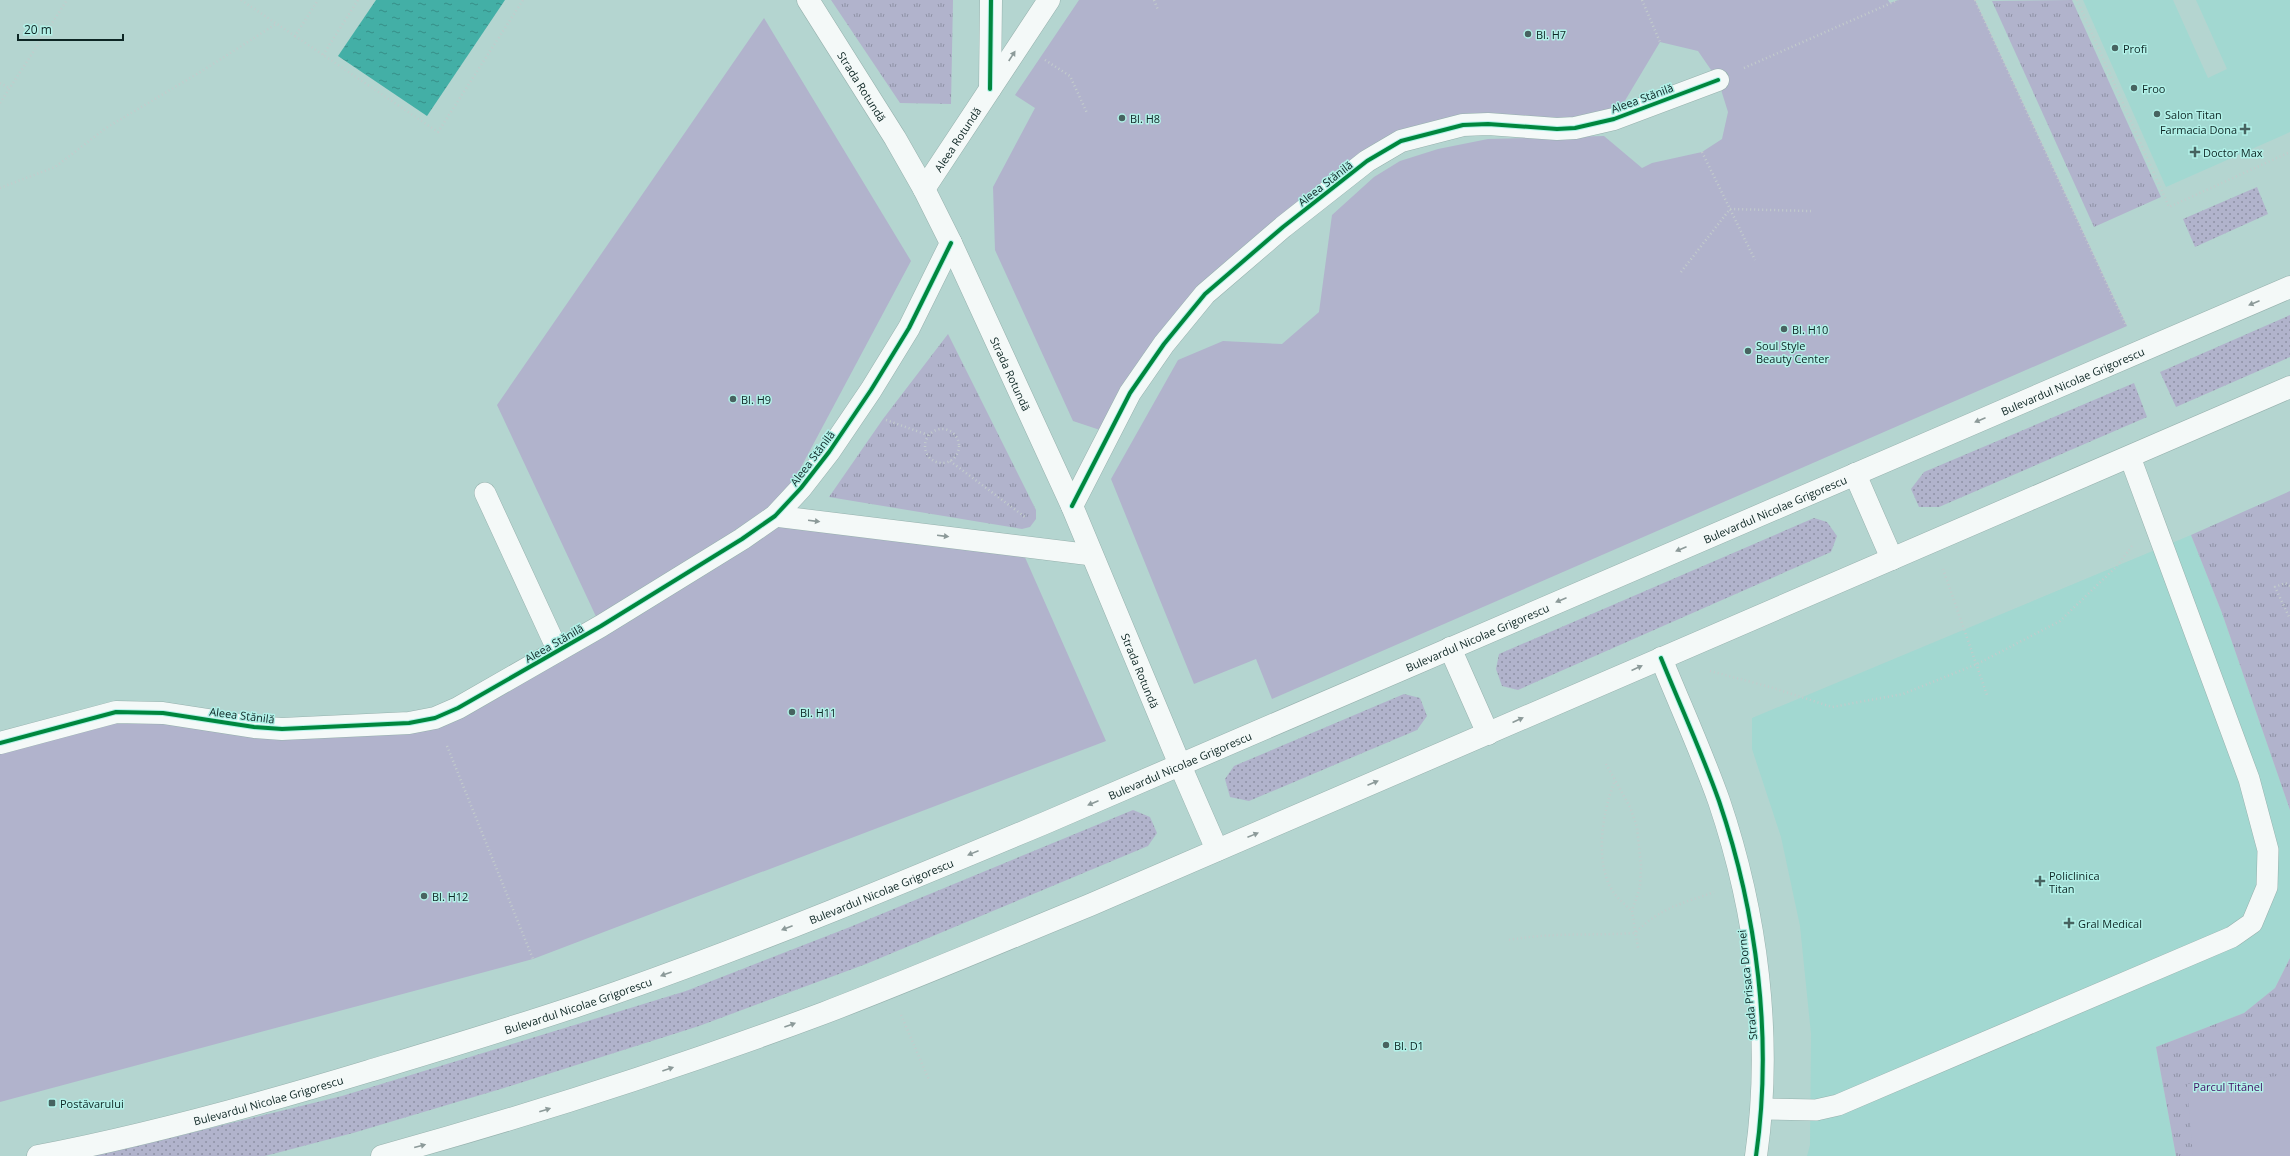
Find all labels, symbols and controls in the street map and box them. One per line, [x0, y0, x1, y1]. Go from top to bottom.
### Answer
scale bar [18, 16, 123, 42]
text: 20 m [24, 21, 52, 38]
place label: Bl. H7 [1536, 27, 1566, 42]
marker: Bl. H7 [1523, 29, 1533, 39]
place label: Profi [2123, 41, 2147, 56]
marker: Profi [2110, 43, 2120, 53]
street label: Strada Rotundă [835, 48, 890, 124]
one-way arrow [1008, 50, 1015, 62]
street label: Aleea Stănilă [1609, 80, 1675, 116]
place label: Froo [2142, 81, 2166, 96]
marker: Froo [2129, 83, 2139, 93]
street label: Aleea Rotundă [930, 104, 984, 174]
place label: Salon Titan [2165, 107, 2222, 122]
marker: Salon Titan [2152, 109, 2162, 119]
place label: Bl. H8 [1130, 111, 1160, 126]
marker: Bl. H8 [1117, 113, 1127, 123]
place label: Farmacia Dona [2160, 122, 2237, 137]
marker: Farmacia Dona [2240, 124, 2250, 134]
place label: Doctor Max [2203, 145, 2263, 160]
marker: Doctor Max [2190, 147, 2200, 157]
street label: Aleea Stănilă [1295, 157, 1355, 209]
one-way arrow [2249, 300, 2260, 306]
place label: Bl. H10 [1792, 322, 1828, 337]
marker: Bl. H10 [1779, 324, 1789, 334]
street label: Strada Rotundă [988, 334, 1035, 413]
place label: Soul Style Beauty Center [1756, 338, 1829, 366]
street label: Bulevardul Nicolae Grigorescu [1998, 343, 2146, 418]
marker: Soul Style Beauty Center [1743, 346, 1753, 356]
place label: Bl. H9 [741, 392, 771, 407]
marker: Bl. H9 [728, 394, 738, 404]
one-way arrow [1974, 418, 1986, 424]
street label: Aleea Stănilă [786, 427, 838, 489]
street label: Bulevardul Nicolae Grigorescu [1701, 471, 1849, 546]
one-way arrow [808, 517, 820, 524]
one-way arrow [937, 533, 949, 539]
one-way arrow [1675, 546, 1686, 552]
one-way arrow [1556, 597, 1567, 603]
street label: Bulevardul Nicolae Grigorescu [1403, 599, 1551, 674]
street label: Aleea Stănilă [522, 620, 586, 666]
street label: Strada Rotundă [1118, 631, 1163, 710]
one-way arrow [1631, 665, 1643, 672]
street label: Aleea Stănilă [209, 704, 275, 726]
place label: Bl. H11 [800, 705, 836, 720]
marker: Bl. H11 [787, 707, 797, 717]
one-way arrow [1512, 717, 1524, 723]
street label: Bulevardul Nicolae Grigorescu [1106, 728, 1254, 803]
one-way arrow [1367, 780, 1379, 786]
one-way arrow [1087, 800, 1098, 806]
one-way arrow [1248, 831, 1260, 837]
one-way arrow [966, 851, 978, 857]
street label: Bulevardul Nicolae Grigorescu [807, 855, 956, 927]
place label: Policlinica Titan [2049, 868, 2100, 896]
marker: Policlinica Titan [2034, 875, 2046, 887]
place label: Bl. H12 [432, 889, 468, 904]
marker: Bl. H12 [419, 891, 429, 901]
place label: Gral Medical [2078, 916, 2142, 931]
marker: Gral Medical [2063, 917, 2075, 929]
one-way arrow [781, 926, 793, 932]
street label: Strada Prisaca Dornei [1734, 929, 1760, 1041]
one-way arrow [660, 972, 672, 978]
street label: Bulevardul Nicolae Grigorescu [502, 973, 654, 1037]
one-way arrow [785, 1022, 797, 1028]
place label: Bl. D1 [1394, 1038, 1424, 1053]
marker: Bl. D1 [1381, 1040, 1391, 1050]
one-way arrow [662, 1066, 674, 1072]
street label: Bulevardul Nicolae Grigorescu [192, 1072, 345, 1128]
park label: Parcul Titănel [2193, 1079, 2263, 1094]
place label: Postăvarului [60, 1096, 124, 1111]
marker: Postăvarului [47, 1098, 57, 1108]
one-way arrow [539, 1107, 551, 1113]
one-way arrow [413, 1142, 426, 1148]

